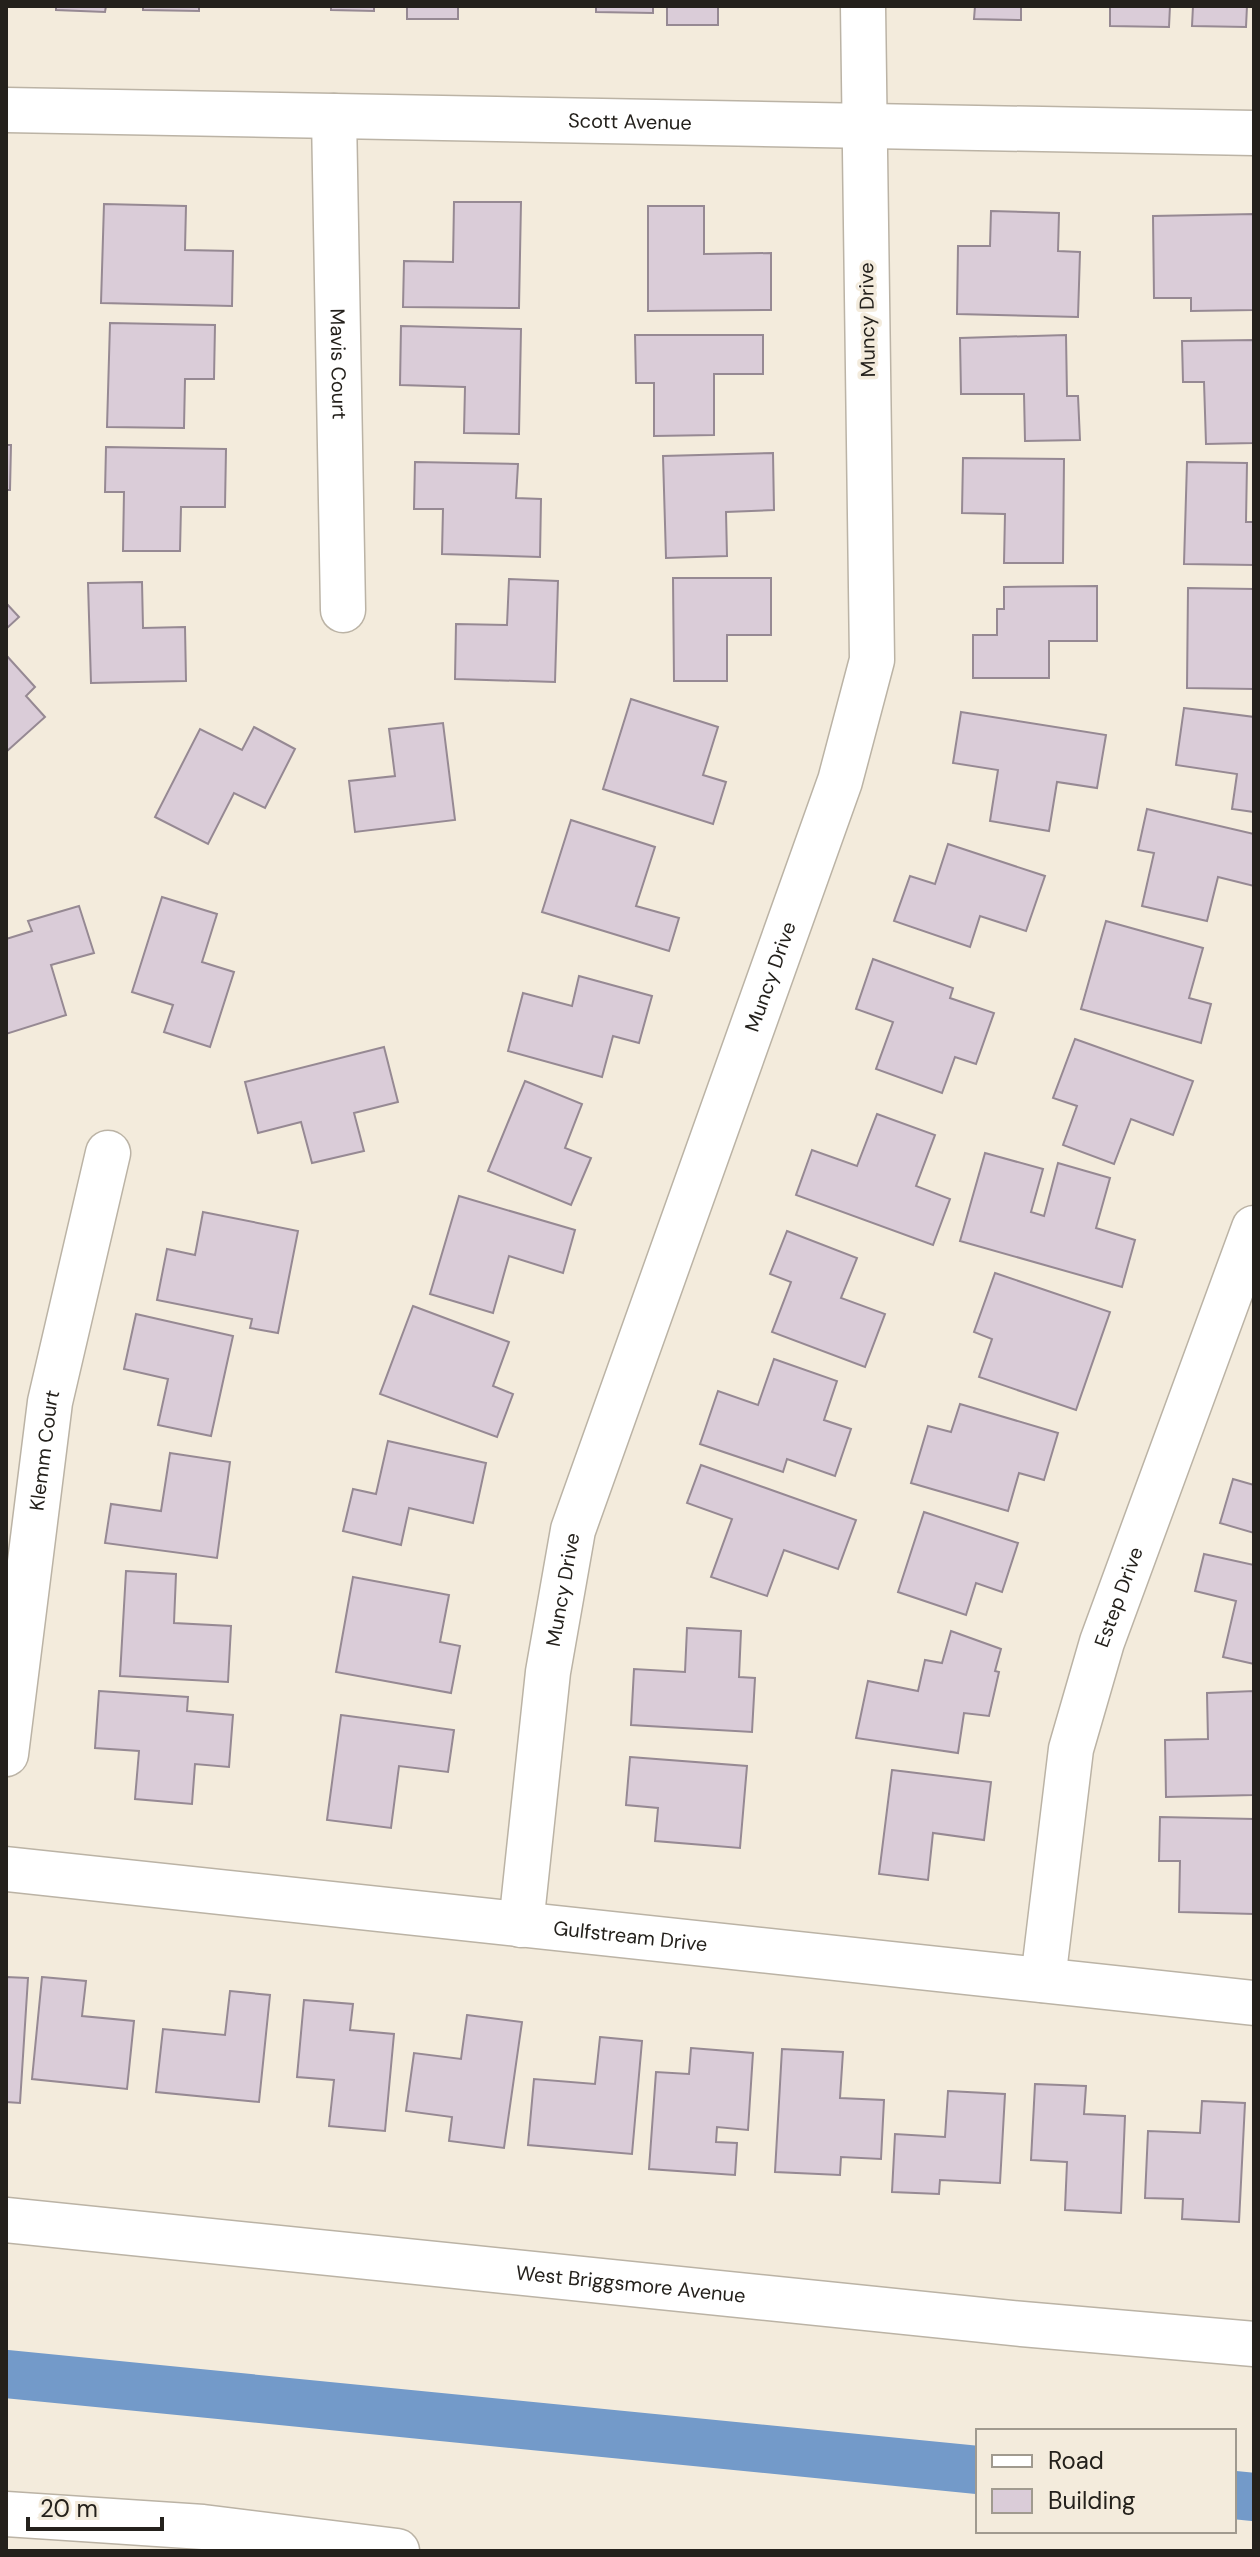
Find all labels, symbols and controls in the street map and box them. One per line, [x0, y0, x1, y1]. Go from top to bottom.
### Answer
street label: Scott Avenue [568, 107, 692, 136]
street label: Muncy Drive [853, 262, 881, 378]
street label: Mavis Court [325, 308, 353, 420]
street label: Muncy Drive [739, 918, 802, 1035]
street label: Klemm Court [24, 1387, 65, 1512]
street label: Muncy Drive [540, 1531, 585, 1649]
street label: Estep Drive [1088, 1543, 1149, 1651]
street label: Gulfstream Drive [552, 1915, 709, 1957]
street label: West Briggsmore Avenue [515, 2259, 747, 2309]
legend [976, 2429, 1236, 2533]
text: Road [1048, 2445, 1104, 2476]
scale bar [28, 2481, 162, 2531]
text: Building [1048, 2485, 1135, 2516]
text: 20 m [40, 2493, 98, 2524]

